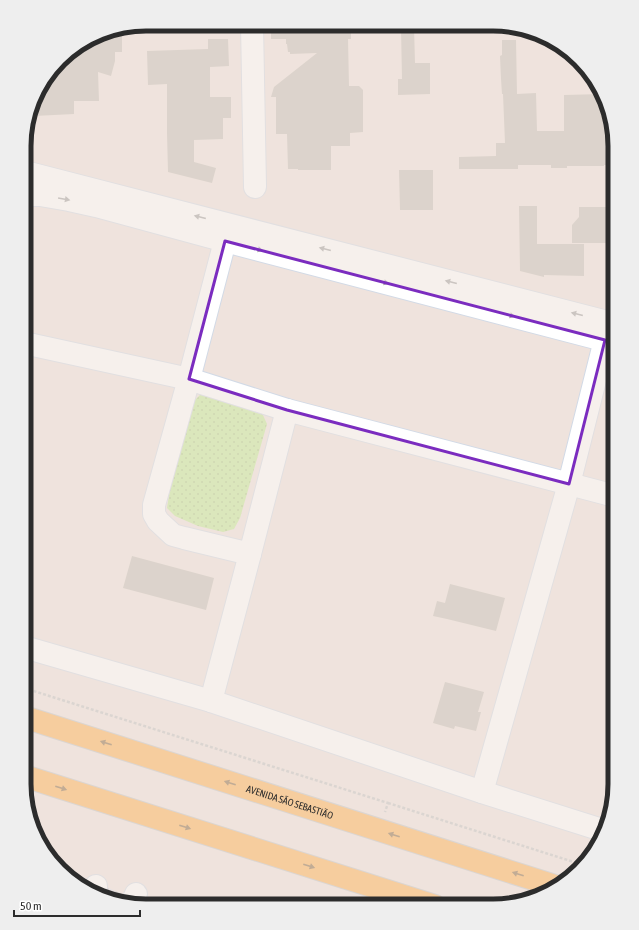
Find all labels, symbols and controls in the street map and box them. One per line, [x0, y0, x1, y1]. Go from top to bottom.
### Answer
one-way arrow [58, 196, 70, 202]
one-way arrow [193, 213, 206, 219]
one-way arrow [319, 246, 331, 252]
one-way arrow [251, 247, 263, 253]
one-way arrow [445, 278, 457, 284]
one-way arrow [377, 279, 389, 285]
one-way arrow [571, 311, 583, 317]
one-way arrow [503, 312, 515, 318]
one-way arrow [100, 740, 112, 746]
one-way arrow [224, 780, 236, 786]
street label: AVENIDA SÃO SEBASTIÃO [245, 783, 335, 821]
one-way arrow [56, 785, 68, 791]
one-way arrow [180, 824, 192, 830]
one-way arrow [388, 832, 400, 838]
one-way arrow [303, 863, 315, 869]
one-way arrow [512, 871, 524, 877]
scale bar [14, 892, 140, 918]
text: 50 m [20, 899, 42, 913]

